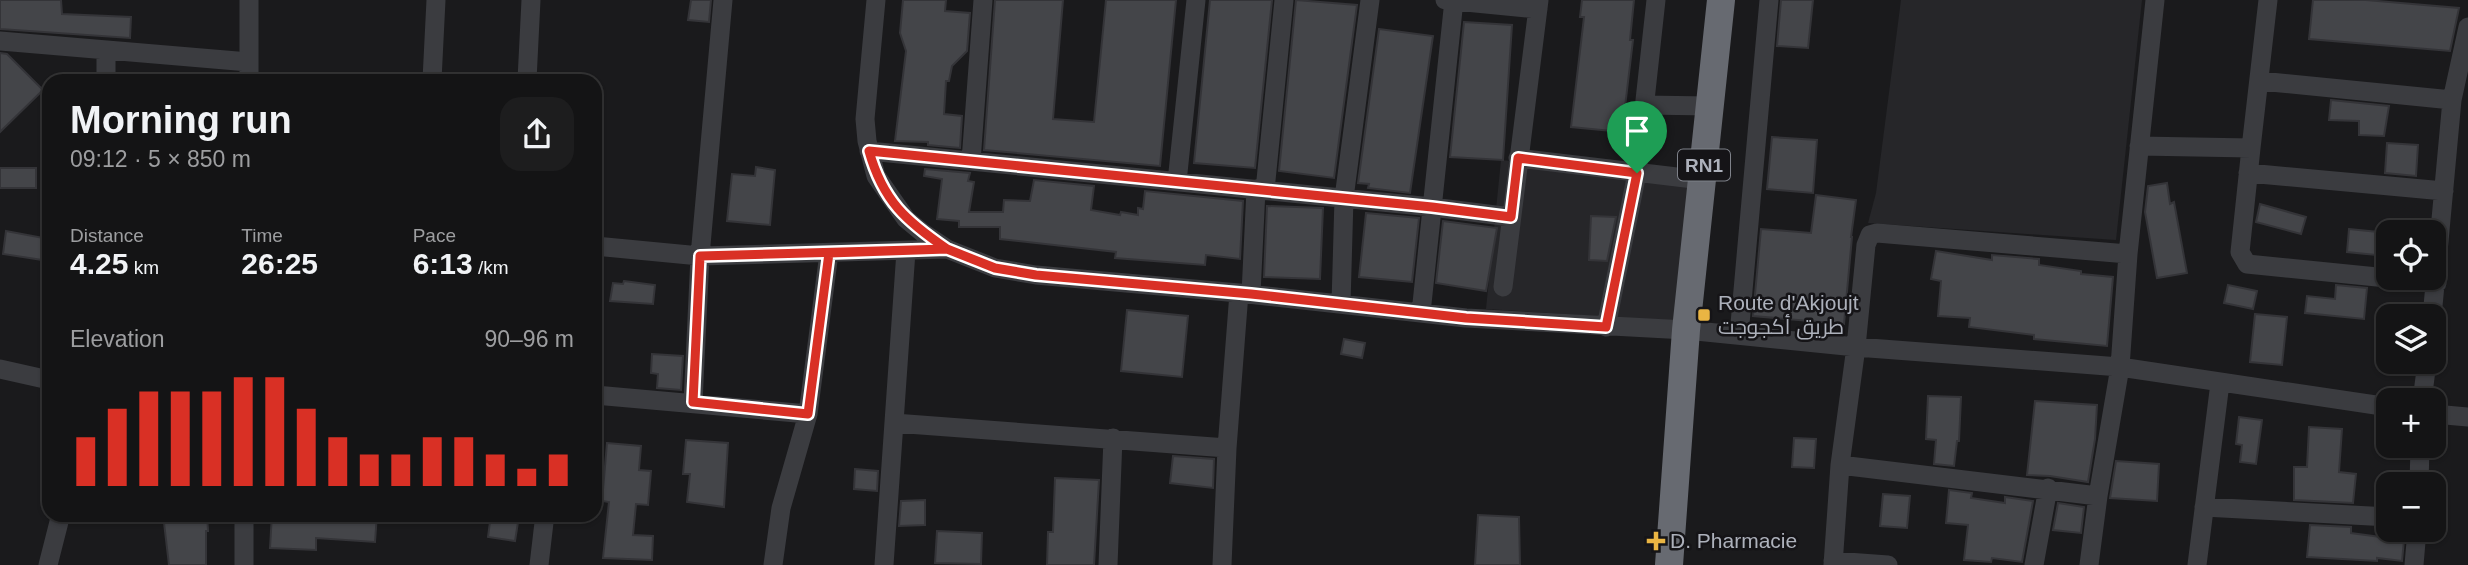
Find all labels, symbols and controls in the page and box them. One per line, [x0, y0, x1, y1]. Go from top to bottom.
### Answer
button: share [500, 97, 574, 171]
text: Morning run [70, 99, 292, 141]
pin [1607, 101, 1667, 173]
icon: arrive [1618, 112, 1656, 150]
text: 09:12 · 5 × 850 m [70, 146, 251, 172]
road number: RN1 [1678, 150, 1730, 181]
map controls [2376, 220, 2446, 542]
button: locate [2376, 220, 2446, 290]
text: Distance [70, 225, 144, 246]
text: Time [241, 225, 283, 246]
text: Pace [413, 225, 456, 246]
text: 4.25 [70, 247, 128, 280]
text: 26:25 [241, 247, 318, 280]
text: 6:13 [413, 247, 473, 280]
text: km [128, 257, 159, 278]
text: /km [473, 257, 509, 278]
place label: Route d'Akjoujt طريق أكجوجت [1718, 291, 1859, 340]
button: layers [2376, 304, 2446, 374]
marker: Route d'Akjoujt طريق أكجوجت [1696, 307, 1712, 323]
text: Elevation [70, 326, 165, 352]
text: 90–96 m [484, 326, 574, 352]
button: + [2376, 388, 2446, 458]
button: − [2376, 472, 2446, 542]
place label: D. Pharmacie [1670, 529, 1797, 552]
marker: D. Pharmacie [1648, 533, 1664, 549]

